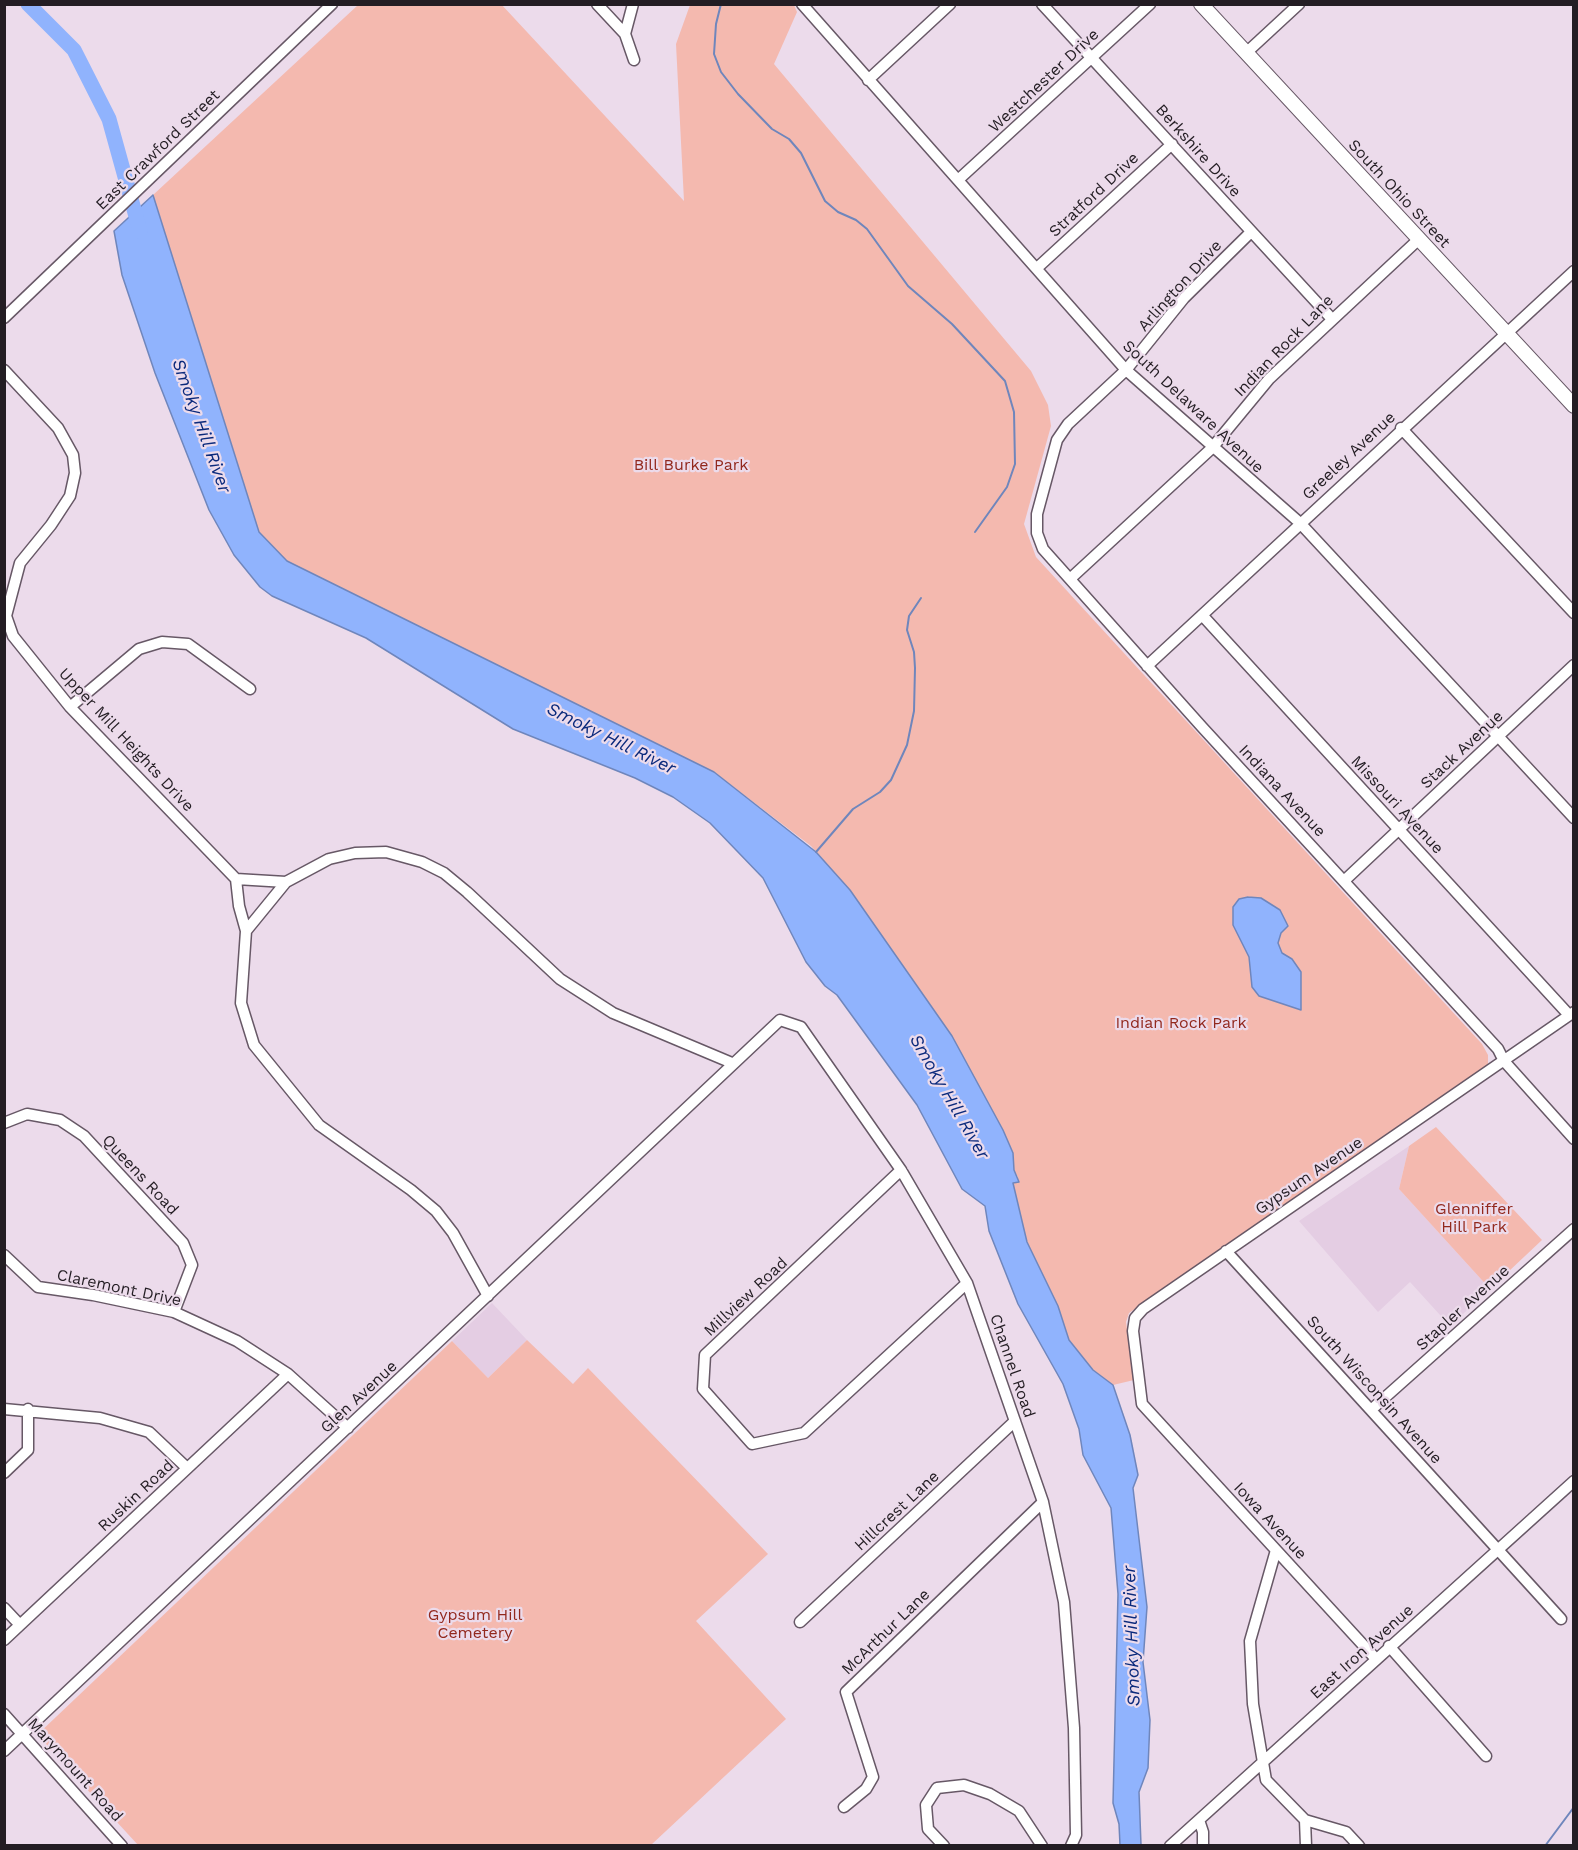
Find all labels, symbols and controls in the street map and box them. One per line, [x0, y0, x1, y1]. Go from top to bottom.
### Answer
street label: Westchester Drive [985, 25, 1103, 137]
street label: East Crawford Street [92, 86, 224, 214]
street label: Berkshire Drive [1151, 101, 1245, 201]
street label: South Ohio Street [1344, 136, 1454, 252]
street label: Stratford Drive [1045, 149, 1143, 241]
street label: Arlington Drive [1134, 236, 1226, 336]
street label: Indian Rock Lane [1230, 291, 1338, 401]
street label: South Delaware Avenue [1118, 337, 1268, 477]
water label: Smoky Hill River [167, 356, 235, 496]
street label: Greeley Avenue [1298, 408, 1400, 504]
park label: Bill Burke Park [634, 455, 748, 475]
street label: Upper Mill Heights Drive [54, 664, 198, 816]
water label: Smoky Hill River [543, 698, 679, 780]
street label: Stack Avenue [1417, 707, 1507, 793]
street label: Indiana Avenue [1234, 741, 1330, 841]
street label: Missouri Avenue [1347, 752, 1447, 858]
park label: Indian Rock Park [1115, 1013, 1247, 1033]
water label: Smoky Hill River [904, 1031, 994, 1163]
street label: Queens Road [98, 1131, 182, 1219]
street label: Gypsum Avenue [1252, 1133, 1366, 1219]
park label: Glenniffer Hill Park [1435, 1199, 1513, 1237]
street label: Millview Road [700, 1254, 792, 1340]
street label: Stapler Avenue [1412, 1261, 1514, 1355]
street label: Claremont Drive [55, 1265, 183, 1311]
street label: Channel Road [985, 1312, 1039, 1420]
street label: South Wisconsin Avenue [1302, 1312, 1446, 1468]
street label: Glen Avenue [317, 1357, 401, 1437]
street label: Ruskin Road [94, 1456, 178, 1536]
street label: Hillcrest Lane [851, 1467, 943, 1555]
street label: Iowa Avenue [1229, 1479, 1311, 1563]
water label: Smoky Hill River [1119, 1565, 1145, 1707]
street label: McArthur Lane [838, 1585, 934, 1679]
street label: East Iron Avenue [1306, 1601, 1418, 1703]
park label: Gypsum Hill Cemetery [428, 1605, 522, 1643]
street label: Marymount Road [23, 1714, 127, 1826]

